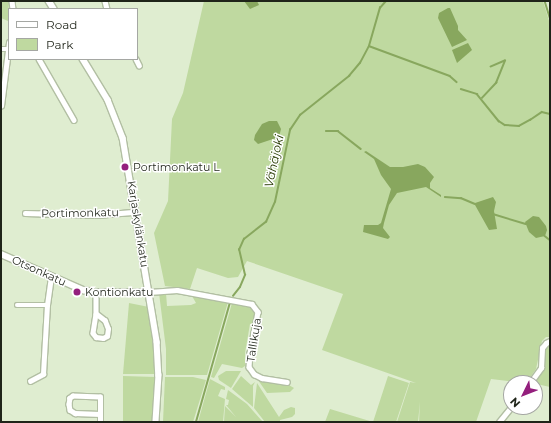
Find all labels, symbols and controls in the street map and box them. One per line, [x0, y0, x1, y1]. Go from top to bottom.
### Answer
legend [8, 8, 138, 60]
text: Road [46, 17, 77, 32]
text: Park [46, 37, 73, 52]
water label: Vähäjoki [261, 133, 287, 189]
place label: Portimonkatu L [133, 160, 220, 174]
marker: Portimonkatu L [120, 162, 130, 172]
street label: Karjaskylänkatu [125, 180, 151, 268]
street label: Portimonkatu [41, 206, 119, 220]
street label: Otsonkatu [10, 253, 68, 289]
place label: Kontionkatu [85, 285, 153, 299]
marker: Kontionkatu [72, 287, 82, 297]
street label: Tallikuja [244, 317, 264, 363]
north arrow [503, 375, 543, 415]
text: N [507, 394, 523, 411]

